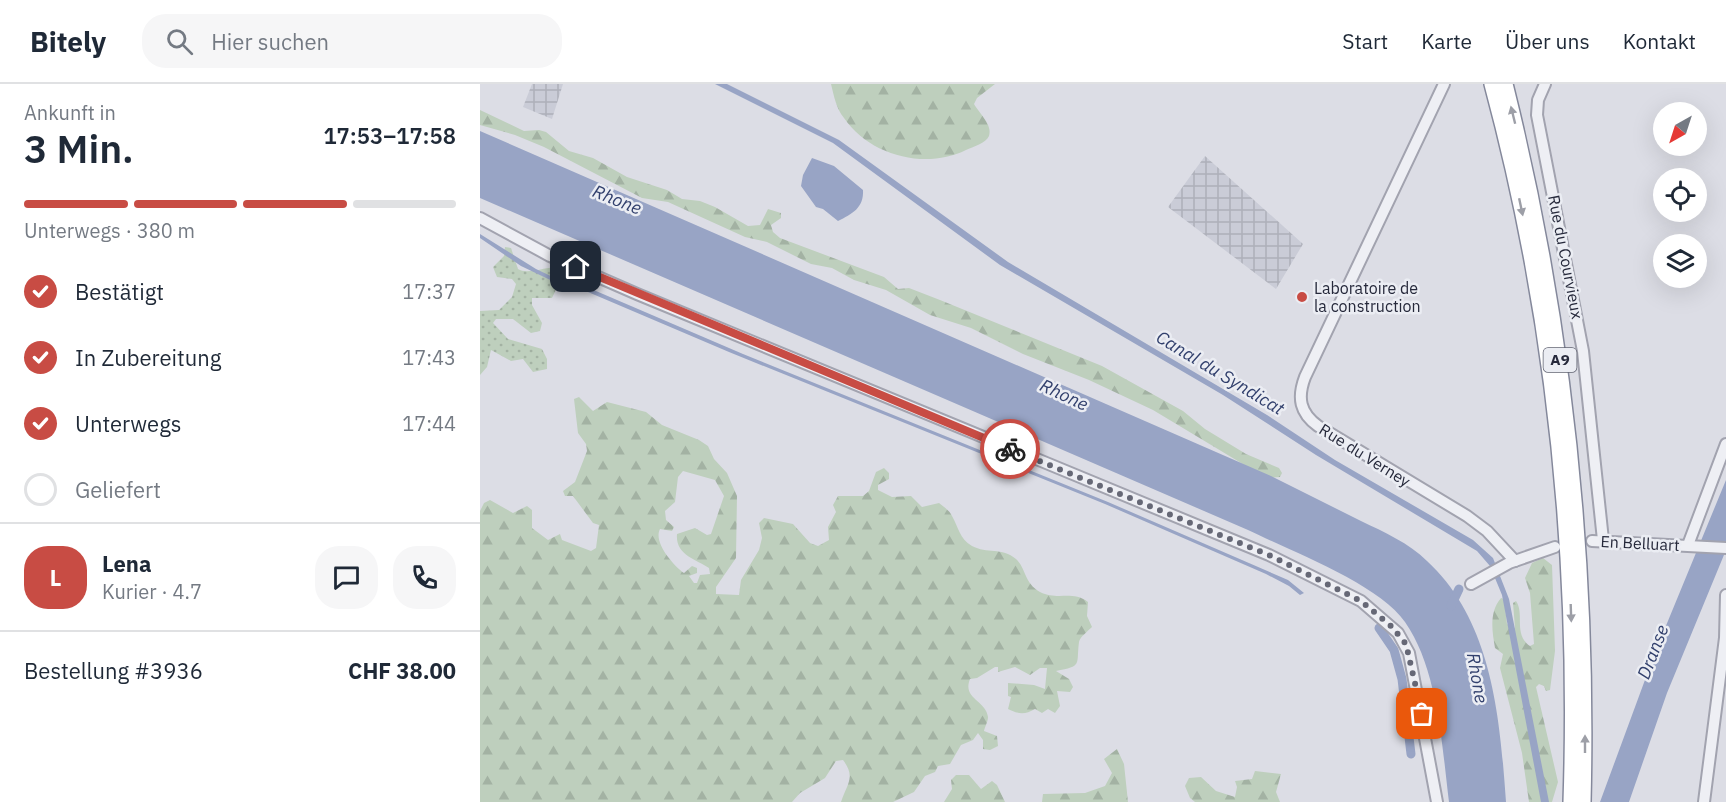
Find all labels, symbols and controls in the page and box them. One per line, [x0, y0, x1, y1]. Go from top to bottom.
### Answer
search box [142, 14, 562, 68]
text: Bitely [30, 23, 106, 60]
icon: search [163, 25, 196, 58]
text: Hier suchen [211, 27, 329, 56]
text: Start [1342, 27, 1388, 55]
text: Karte [1421, 27, 1472, 55]
text: Über uns [1505, 27, 1590, 55]
text: Kontakt [1623, 27, 1696, 55]
text: Ankunft in [24, 99, 116, 126]
north arrow [1653, 102, 1707, 156]
map controls [1653, 102, 1707, 288]
one-way arrow [1508, 106, 1517, 124]
text: 17:53–17:58 [323, 121, 456, 150]
text: 3 Min. [24, 123, 134, 174]
button: locate [1653, 168, 1707, 222]
water label: Rhone [589, 179, 645, 220]
street label: Rue du Courvieux [1544, 193, 1588, 321]
one-way arrow [1517, 197, 1526, 216]
text: Unterwegs · 380 m [24, 217, 195, 244]
button: layers [1653, 234, 1707, 288]
pin [550, 241, 601, 292]
icon: home [559, 250, 592, 283]
icon: check [24, 275, 57, 308]
text: Bestätigt [75, 277, 164, 306]
text: 17:37 [402, 278, 456, 305]
place label: Laboratoire de la construction [1314, 278, 1421, 316]
marker: Laboratoire de la construction [1295, 290, 1309, 304]
water label: Canal du Syndicat [1152, 325, 1289, 420]
icon: check [24, 341, 57, 374]
text: In Zubereitung [75, 343, 221, 372]
text: 17:43 [402, 344, 456, 371]
road number: A9 [1544, 348, 1576, 372]
water label: Rhone [1036, 373, 1092, 416]
icon: check [24, 407, 57, 440]
text: Unterwegs [75, 409, 182, 438]
text: 17:44 [402, 410, 456, 437]
courier [980, 419, 1040, 479]
street label: Rue du Verney [1316, 419, 1414, 491]
icon: bike [994, 433, 1027, 466]
text: Geliefert [75, 475, 161, 504]
street label: En Belluart [1600, 531, 1680, 555]
button: chat [315, 546, 378, 609]
button: phone [393, 546, 456, 609]
text: Lena [102, 549, 151, 578]
text: L [50, 563, 61, 592]
text: Kurier · 4.7 [102, 578, 202, 605]
one-way arrow [1566, 603, 1576, 622]
water label: Dranse [1632, 621, 1673, 682]
water label: Rhone [1462, 651, 1493, 705]
text: Bestellung #3936 [24, 656, 203, 685]
text: CHF 38.00 [348, 656, 456, 685]
pin [1396, 688, 1447, 739]
icon: bag [1405, 697, 1438, 730]
one-way arrow [1580, 734, 1590, 753]

